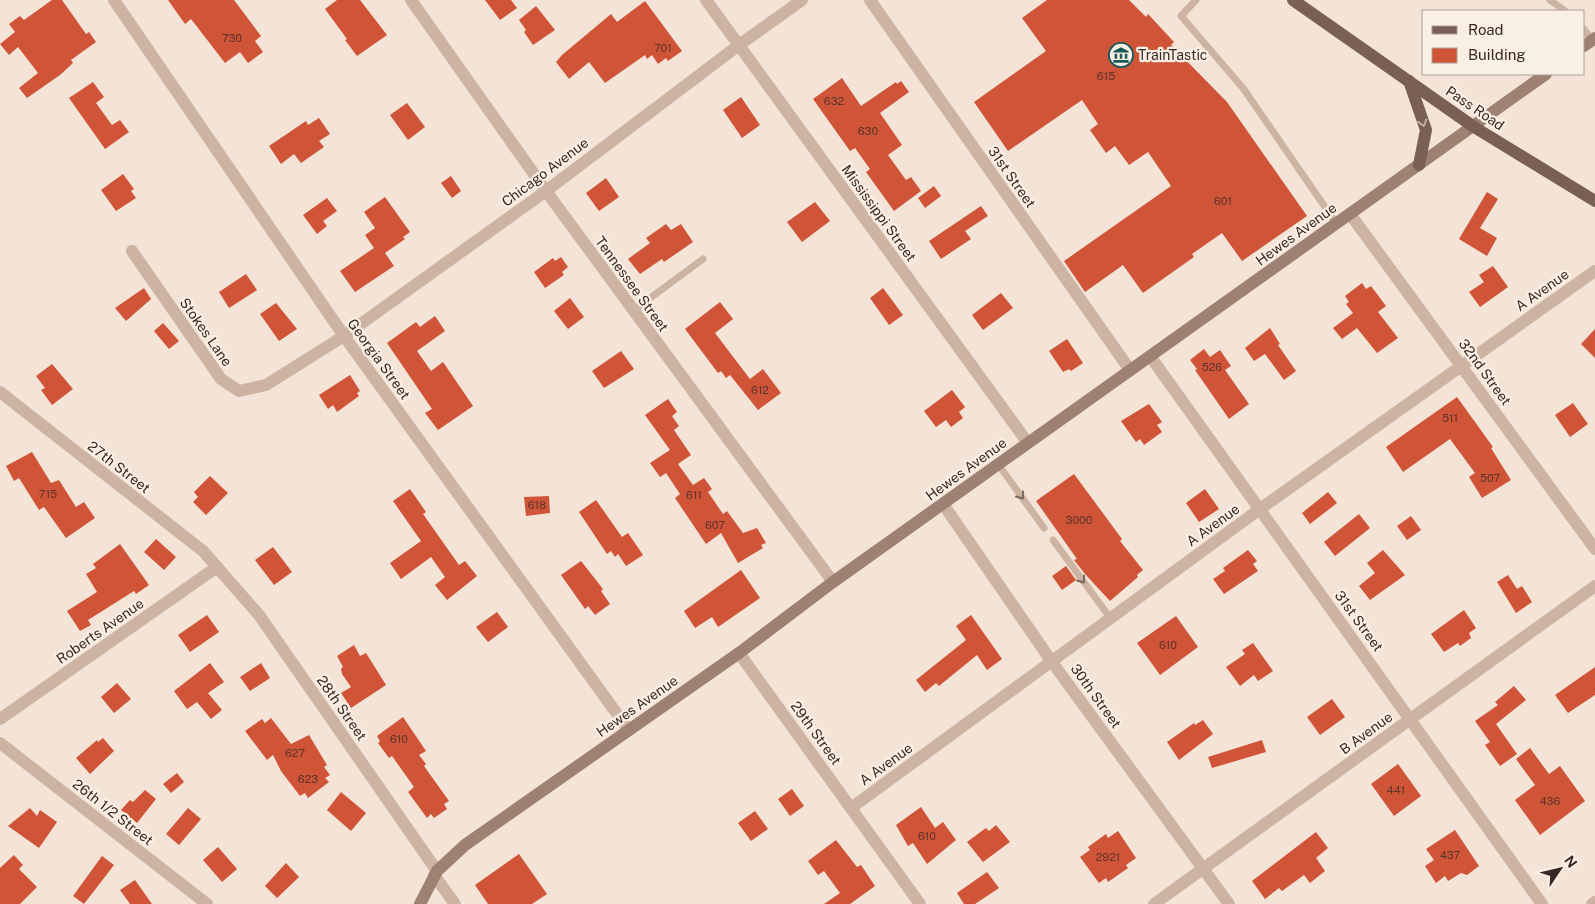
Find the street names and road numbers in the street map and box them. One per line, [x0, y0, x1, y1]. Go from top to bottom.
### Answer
street label: Pass Road [1443, 83, 1507, 133]
street label: Chicago Avenue [499, 134, 591, 210]
street label: 31st Street [985, 143, 1039, 211]
street label: Mississippi Street [839, 162, 919, 264]
street label: Hewes Avenue [1253, 199, 1339, 269]
street label: Tennessee Street [592, 233, 672, 335]
street label: A Avenue [1512, 266, 1572, 314]
street label: Stokes Lane [177, 295, 235, 369]
street label: Georgia Street [344, 316, 414, 402]
street label: 32nd Street [1456, 336, 1514, 408]
street label: Hewes Avenue [923, 434, 1009, 504]
street label: 27th Street [85, 438, 153, 496]
street label: A Avenue [1183, 500, 1243, 550]
street label: 31st Street [1332, 588, 1386, 654]
street label: Roberts Avenue [53, 595, 147, 667]
street label: 30th Street [1067, 661, 1125, 731]
street label: Hewes Avenue [593, 672, 681, 740]
street label: 28th Street [314, 673, 370, 743]
street label: 29th Street [788, 698, 844, 768]
street label: B Avenue [1337, 709, 1395, 757]
street label: A Avenue [856, 739, 916, 789]
street label: 26th 1/2 Street [70, 776, 156, 848]

